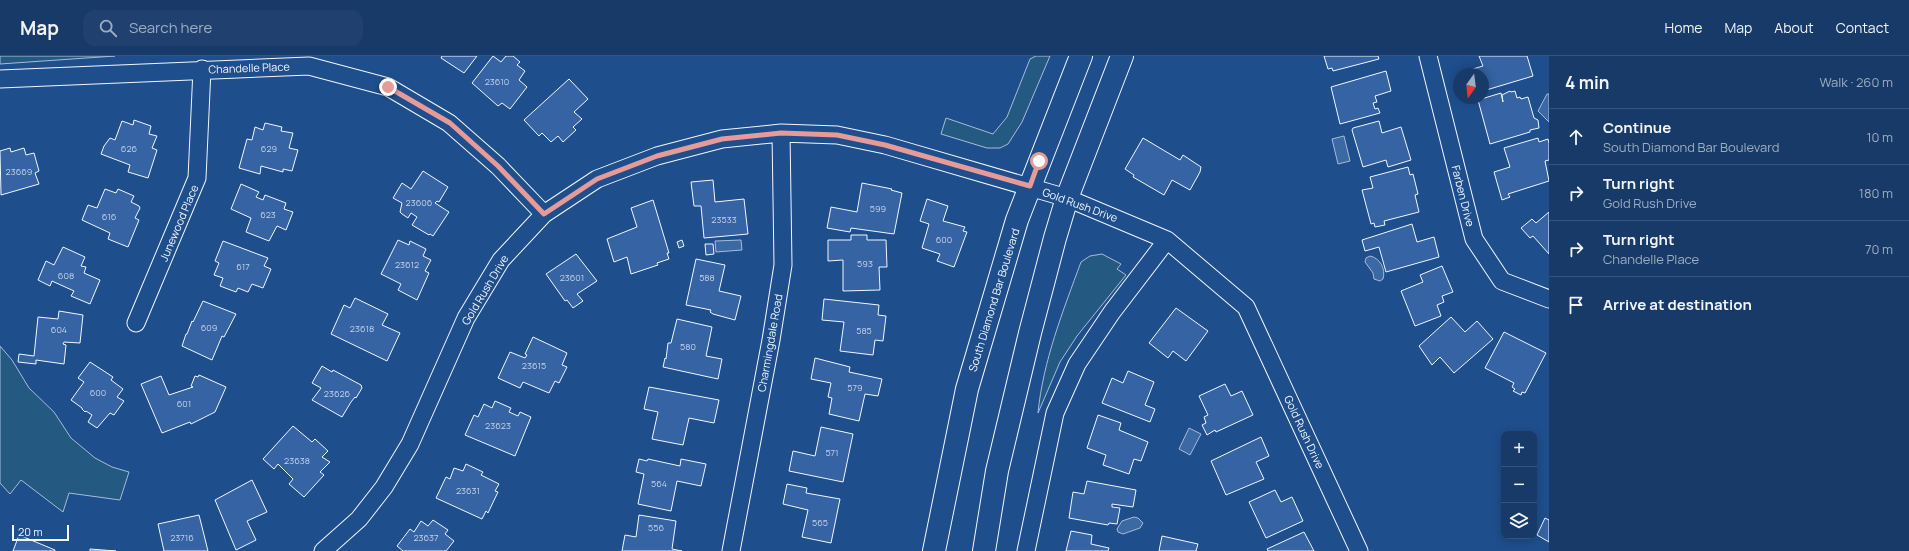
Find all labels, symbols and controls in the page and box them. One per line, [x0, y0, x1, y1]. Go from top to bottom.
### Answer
search box [83, 10, 363, 46]
text: Map [20, 15, 59, 41]
icon: search [97, 17, 119, 39]
text: Search here [129, 17, 212, 38]
text: Home [1665, 18, 1702, 37]
text: Map [1724, 18, 1752, 37]
text: About [1774, 18, 1814, 37]
text: Contact [1836, 18, 1889, 37]
street label: Chandelle Place [208, 59, 290, 76]
north arrow [1453, 68, 1489, 104]
text: 4 min [1565, 71, 1609, 94]
text: Walk · 260 m [1820, 73, 1893, 91]
house number: 23610 [485, 75, 509, 88]
route end [379, 78, 397, 96]
text: Continue [1603, 117, 1671, 138]
icon: ahead [1565, 126, 1587, 148]
text: 10 m [1866, 128, 1893, 146]
text: South Diamond Bar Boulevard [1603, 138, 1780, 156]
house number: 626 [121, 142, 138, 155]
house number: 629 [261, 142, 277, 155]
route start [1030, 152, 1048, 170]
street label: Farben Drive [1449, 164, 1478, 229]
house number: 23669 [6, 165, 32, 178]
text: Turn right [1603, 173, 1674, 194]
street label: Junewood Place [156, 182, 202, 263]
icon: right [1565, 182, 1587, 204]
street label: Gold Rush Drive [1040, 184, 1121, 225]
text: 180 m [1859, 184, 1893, 202]
text: Gold Rush Drive [1603, 194, 1697, 212]
house number: 23606 [406, 196, 433, 209]
house number: 599 [870, 202, 886, 215]
house number: 623 [260, 208, 276, 221]
house number: 616 [102, 210, 117, 223]
house number: 23533 [711, 213, 737, 226]
street label: South Diamond Bar Boulevard [965, 226, 1023, 373]
text: Turn right [1603, 229, 1674, 250]
house number: 600 [936, 233, 952, 246]
icon: right [1565, 238, 1587, 260]
text: 70 m [1865, 240, 1893, 258]
text: Chandelle Place [1603, 250, 1699, 268]
street label: Gold Rush Drive [458, 251, 512, 328]
house number: 593 [857, 257, 873, 270]
house number: 23612 [395, 258, 419, 271]
house number: 617 [236, 260, 250, 273]
house number: 608 [58, 269, 74, 282]
house number: 23601 [560, 271, 584, 284]
house number: 588 [699, 271, 715, 284]
street label: Charmingdale Road [753, 293, 786, 393]
icon: arrive [1565, 294, 1587, 316]
text: Arrive at destination [1603, 294, 1752, 315]
house number: 609 [201, 321, 217, 334]
house number: 23618 [350, 322, 374, 335]
house number: 604 [51, 323, 67, 336]
house number: 585 [856, 324, 872, 337]
house number: 580 [680, 340, 696, 353]
house number: 23615 [522, 359, 546, 372]
house number: 579 [847, 381, 863, 394]
house number: 600 [90, 386, 106, 399]
house number: 23626 [324, 387, 351, 400]
street label: Gold Rush Drive [1281, 393, 1328, 471]
house number: 601 [177, 397, 191, 410]
house number: 23623 [485, 419, 511, 432]
map controls [1501, 431, 1537, 539]
button: + [1501, 431, 1537, 467]
house number: 571 [825, 446, 839, 459]
house number: 23638 [284, 454, 310, 467]
button: − [1501, 467, 1537, 503]
house number: 564 [651, 477, 667, 490]
house number: 23631 [456, 484, 480, 497]
button: layers [1501, 503, 1537, 539]
house number: 565 [812, 516, 828, 529]
house number: 556 [648, 521, 664, 534]
scale bar [12, 523, 69, 542]
text: 20 m [18, 524, 43, 539]
house number: 23716 [170, 531, 194, 544]
house number: 23637 [413, 531, 439, 544]

